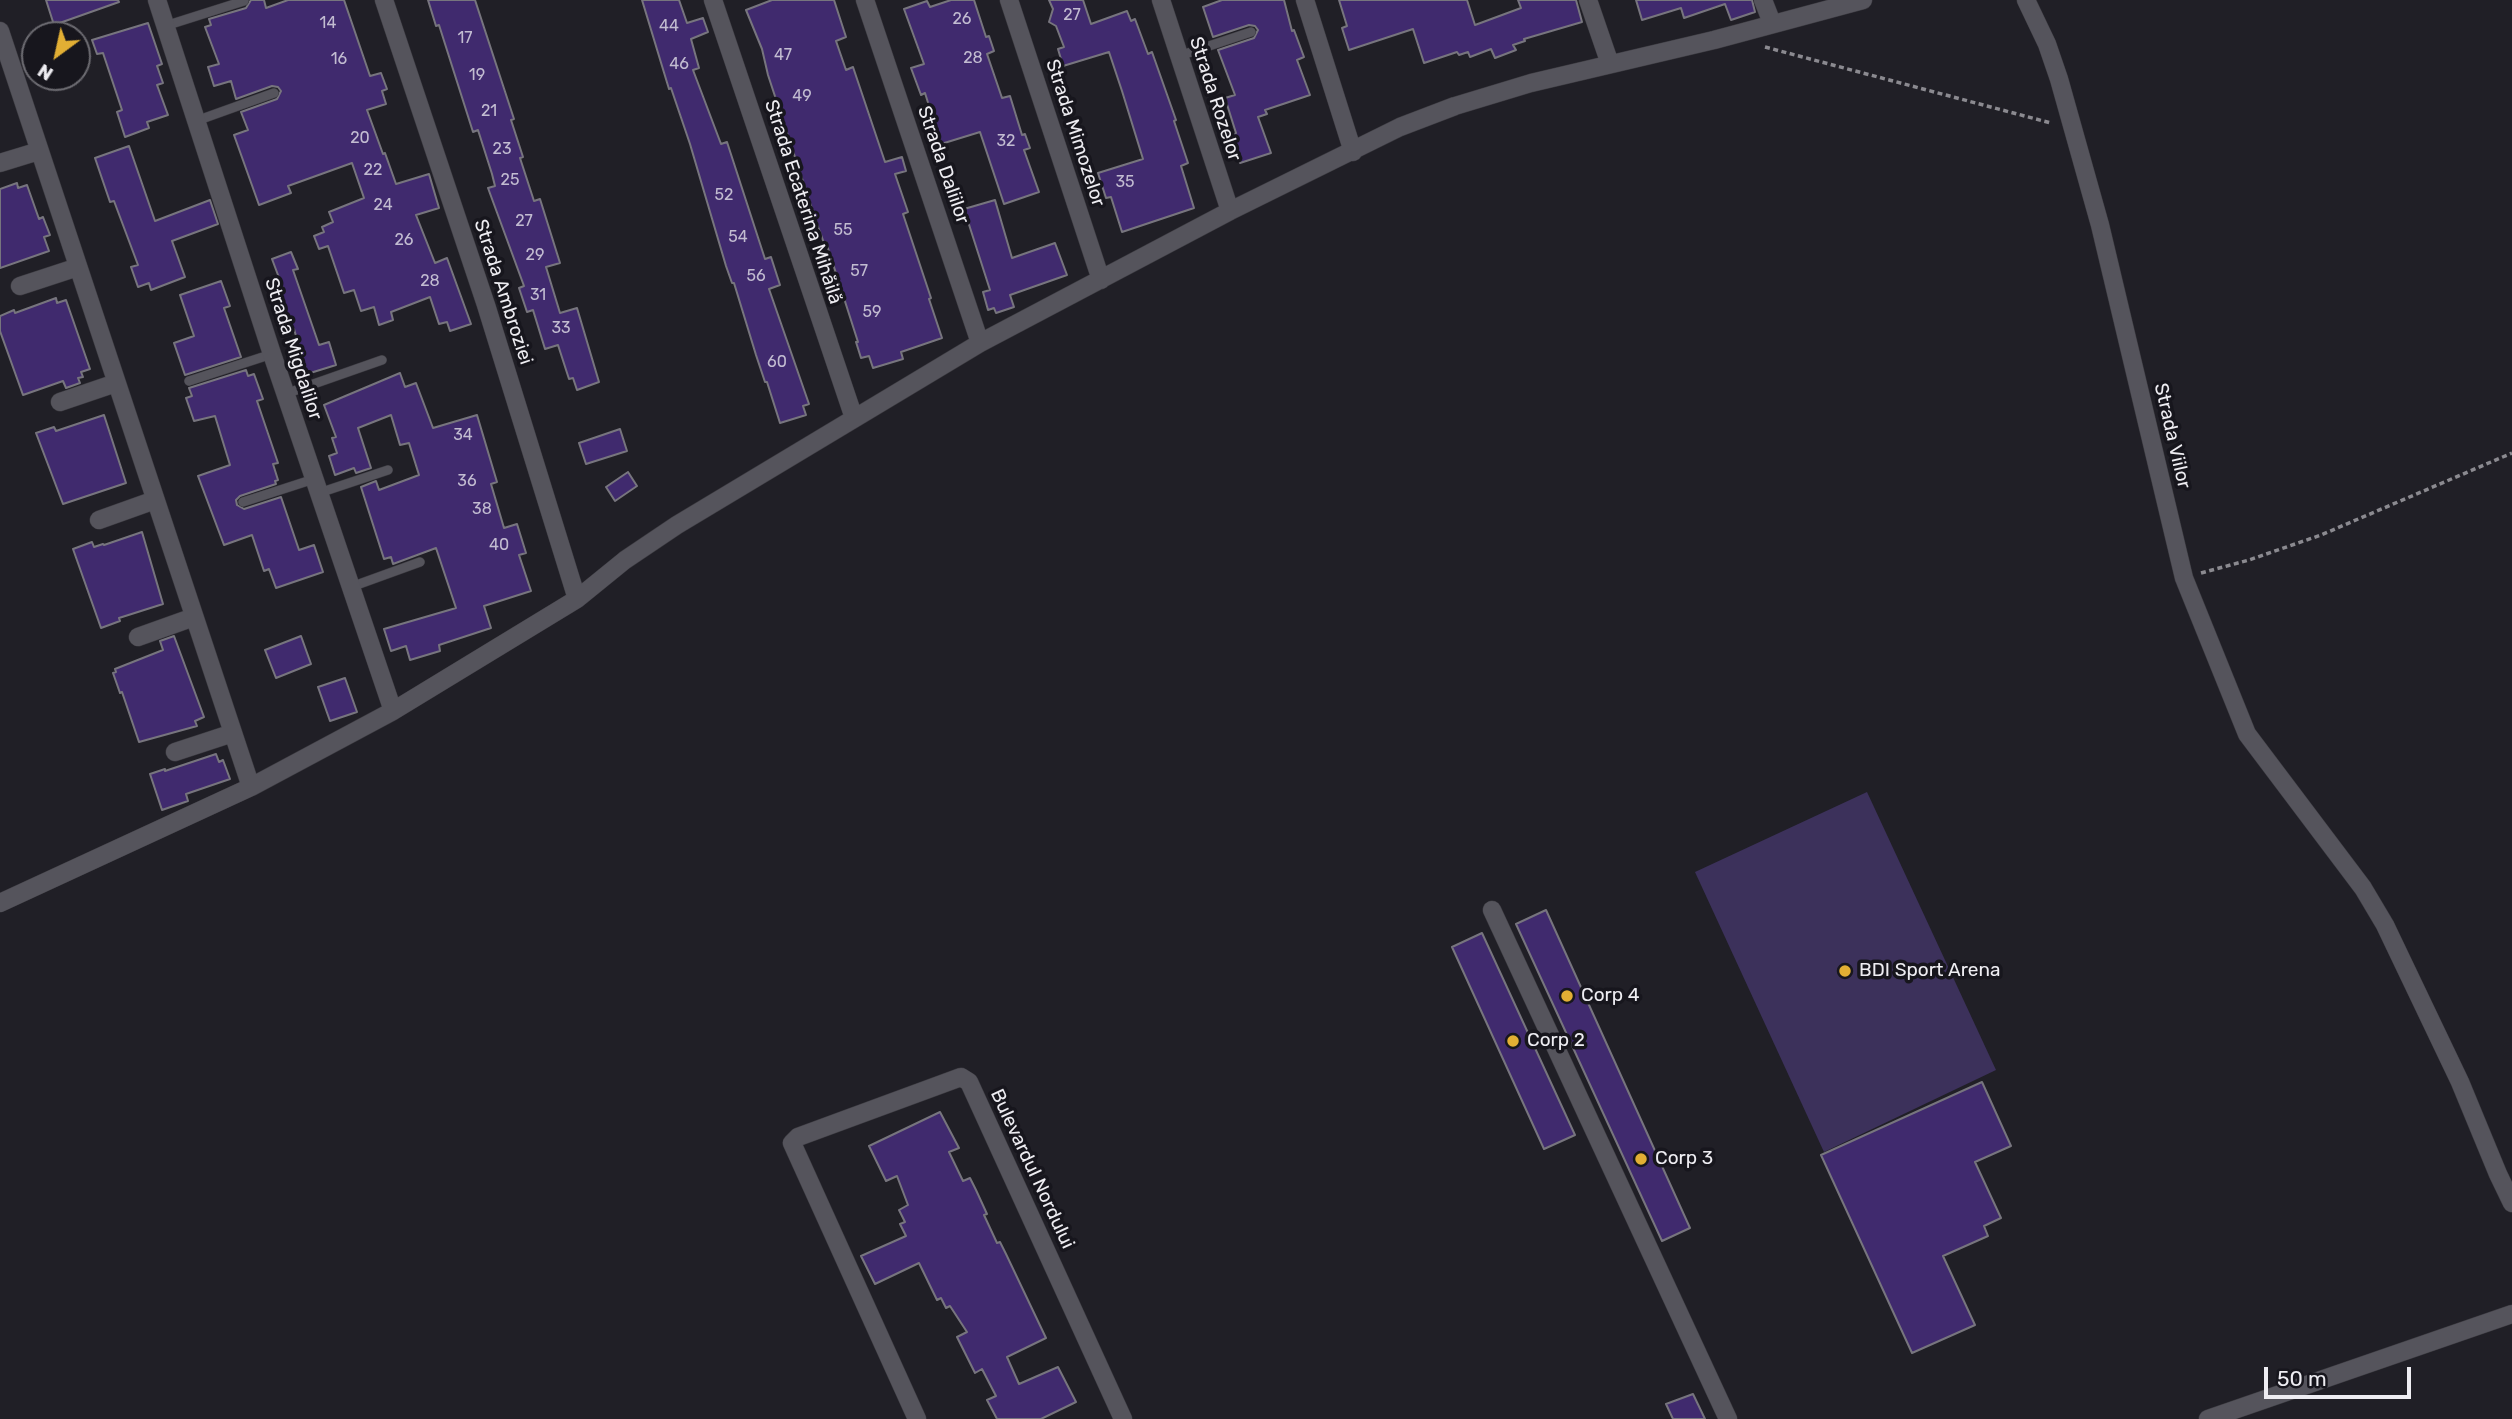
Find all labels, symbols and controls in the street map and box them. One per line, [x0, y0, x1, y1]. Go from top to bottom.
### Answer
house number: 27 [1063, 5, 1081, 25]
house number: 26 [952, 9, 972, 29]
house number: 14 [320, 13, 336, 33]
house number: 44 [659, 16, 679, 36]
north arrow [21, 21, 91, 91]
house number: 17 [457, 28, 473, 48]
street label: Strada Rozelor [1184, 34, 1246, 164]
house number: 47 [774, 45, 792, 65]
house number: 28 [963, 48, 983, 68]
house number: 16 [331, 49, 347, 69]
house number: 46 [669, 54, 689, 74]
street label: Strada Mimozelor [1040, 56, 1110, 210]
text: N [33, 59, 57, 86]
house number: 19 [469, 65, 485, 85]
house number: 49 [792, 86, 812, 106]
street label: Strada Ecaterina Mihăilă [759, 97, 847, 307]
house number: 21 [481, 101, 497, 121]
street label: Strada Daliilor [912, 103, 974, 227]
house number: 20 [350, 128, 370, 148]
house number: 32 [996, 131, 1016, 151]
house number: 23 [492, 139, 512, 159]
house number: 22 [364, 160, 382, 180]
house number: 25 [501, 170, 519, 190]
house number: 35 [1115, 172, 1135, 192]
house number: 52 [715, 185, 733, 205]
house number: 24 [373, 195, 393, 215]
house number: 27 [515, 211, 533, 231]
street label: Strada Ambroziei [469, 216, 537, 368]
house number: 55 [833, 220, 853, 240]
house number: 54 [728, 227, 748, 247]
house number: 26 [394, 230, 414, 250]
house number: 29 [526, 245, 544, 265]
house number: 57 [850, 261, 868, 281]
house number: 56 [746, 266, 766, 286]
house number: 28 [420, 271, 440, 291]
street label: Strada Migdalilor [259, 275, 327, 423]
house number: 31 [530, 285, 546, 305]
house number: 59 [863, 302, 881, 322]
house number: 33 [551, 318, 571, 338]
house number: 60 [767, 352, 787, 372]
street label: Strada Viilor [2149, 381, 2195, 491]
house number: 34 [453, 425, 473, 445]
house number: 36 [457, 471, 477, 491]
house number: 38 [472, 499, 492, 519]
house number: 40 [489, 535, 509, 555]
place label: BDI Sport Arena [1859, 960, 2000, 982]
marker: BDI Sport Arena [1837, 963, 1853, 979]
place label: Corp 4 [1581, 985, 1640, 1007]
marker: Corp 4 [1559, 988, 1575, 1004]
place label: Corp 2 [1527, 1030, 1585, 1052]
marker: Corp 2 [1505, 1033, 1521, 1049]
street label: Bulevardul Nordului [985, 1086, 1079, 1252]
place label: Corp 3 [1655, 1148, 1713, 1170]
marker: Corp 3 [1633, 1151, 1649, 1167]
scale bar [2267, 1352, 2414, 1396]
text: 50 m [2277, 1366, 2327, 1391]

